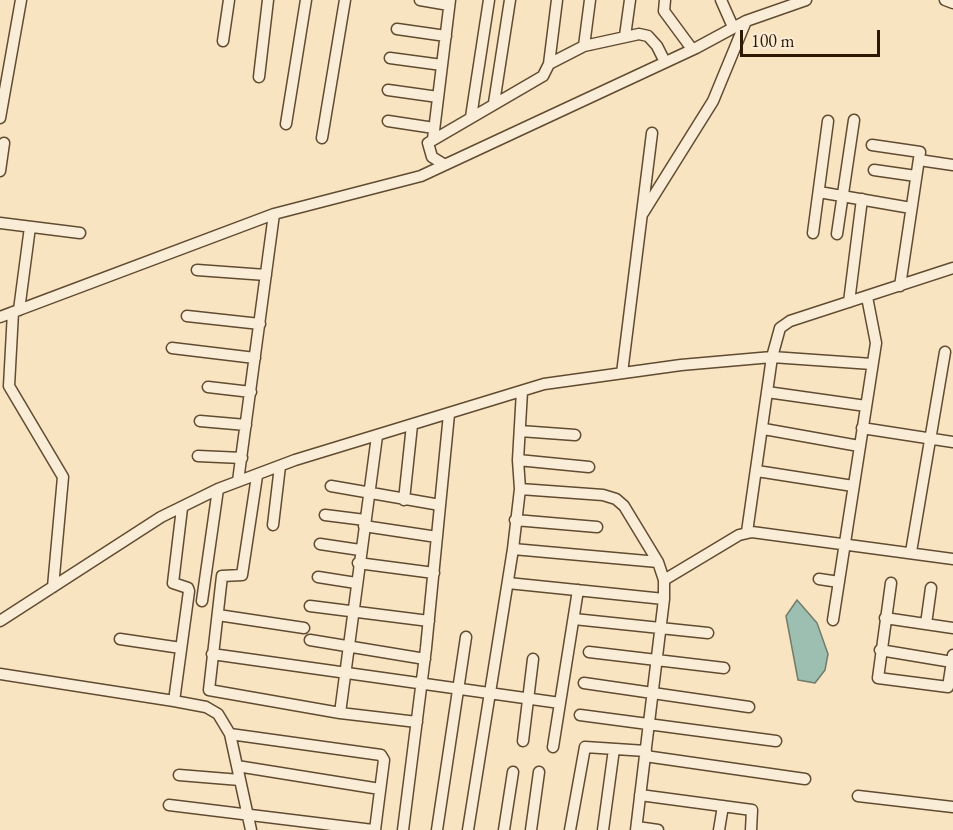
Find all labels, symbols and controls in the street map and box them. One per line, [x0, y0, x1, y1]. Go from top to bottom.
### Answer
scale bar [743, 18, 882, 56]
text: 100 m [751, 29, 795, 52]

